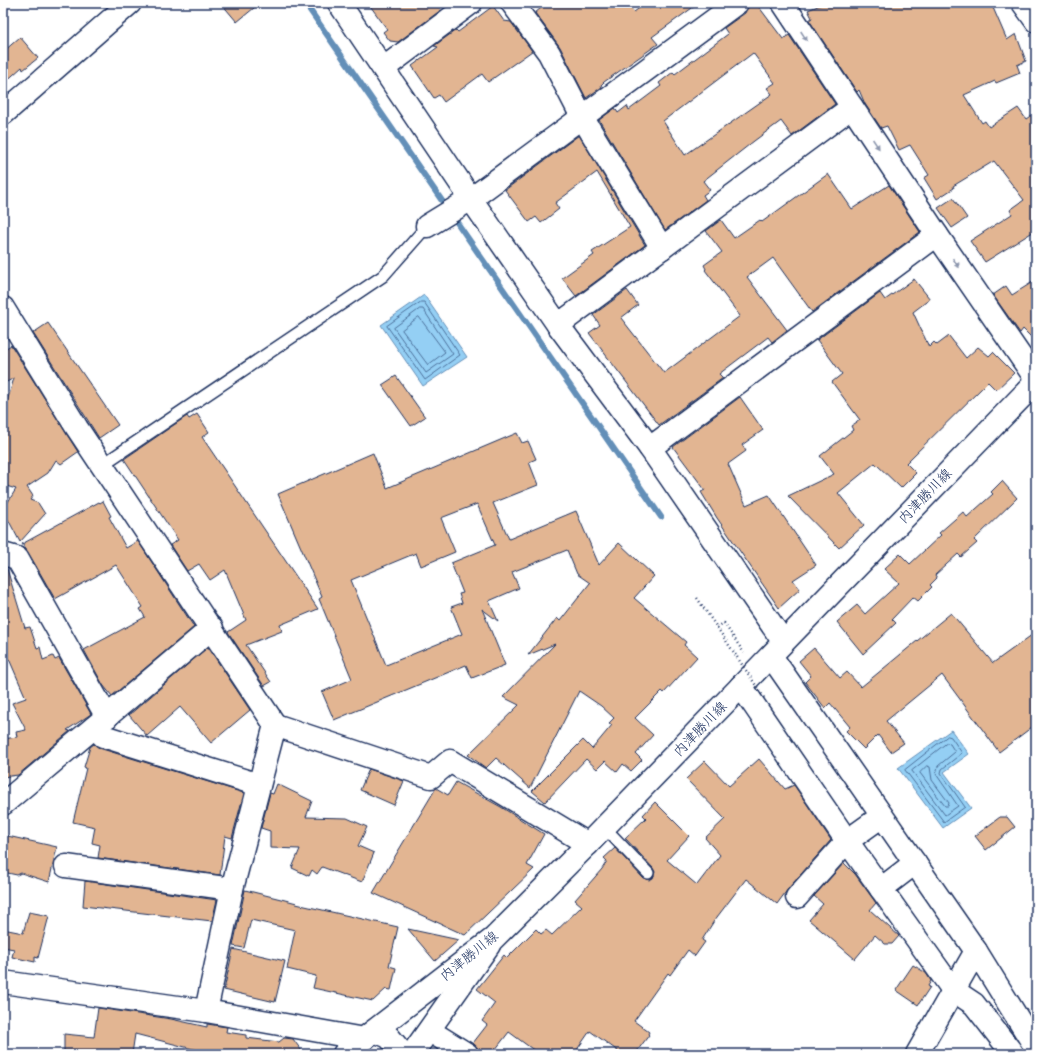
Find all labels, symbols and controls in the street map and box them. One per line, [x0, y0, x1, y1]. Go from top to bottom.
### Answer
one-way arrow [800, 30, 808, 41]
one-way arrow [872, 139, 880, 149]
one-way arrow [952, 258, 960, 269]
street label: 内津勝川線 [895, 465, 955, 527]
street label: 内津勝川線 [670, 698, 730, 760]
street label: 内津勝川線 [436, 927, 502, 985]

